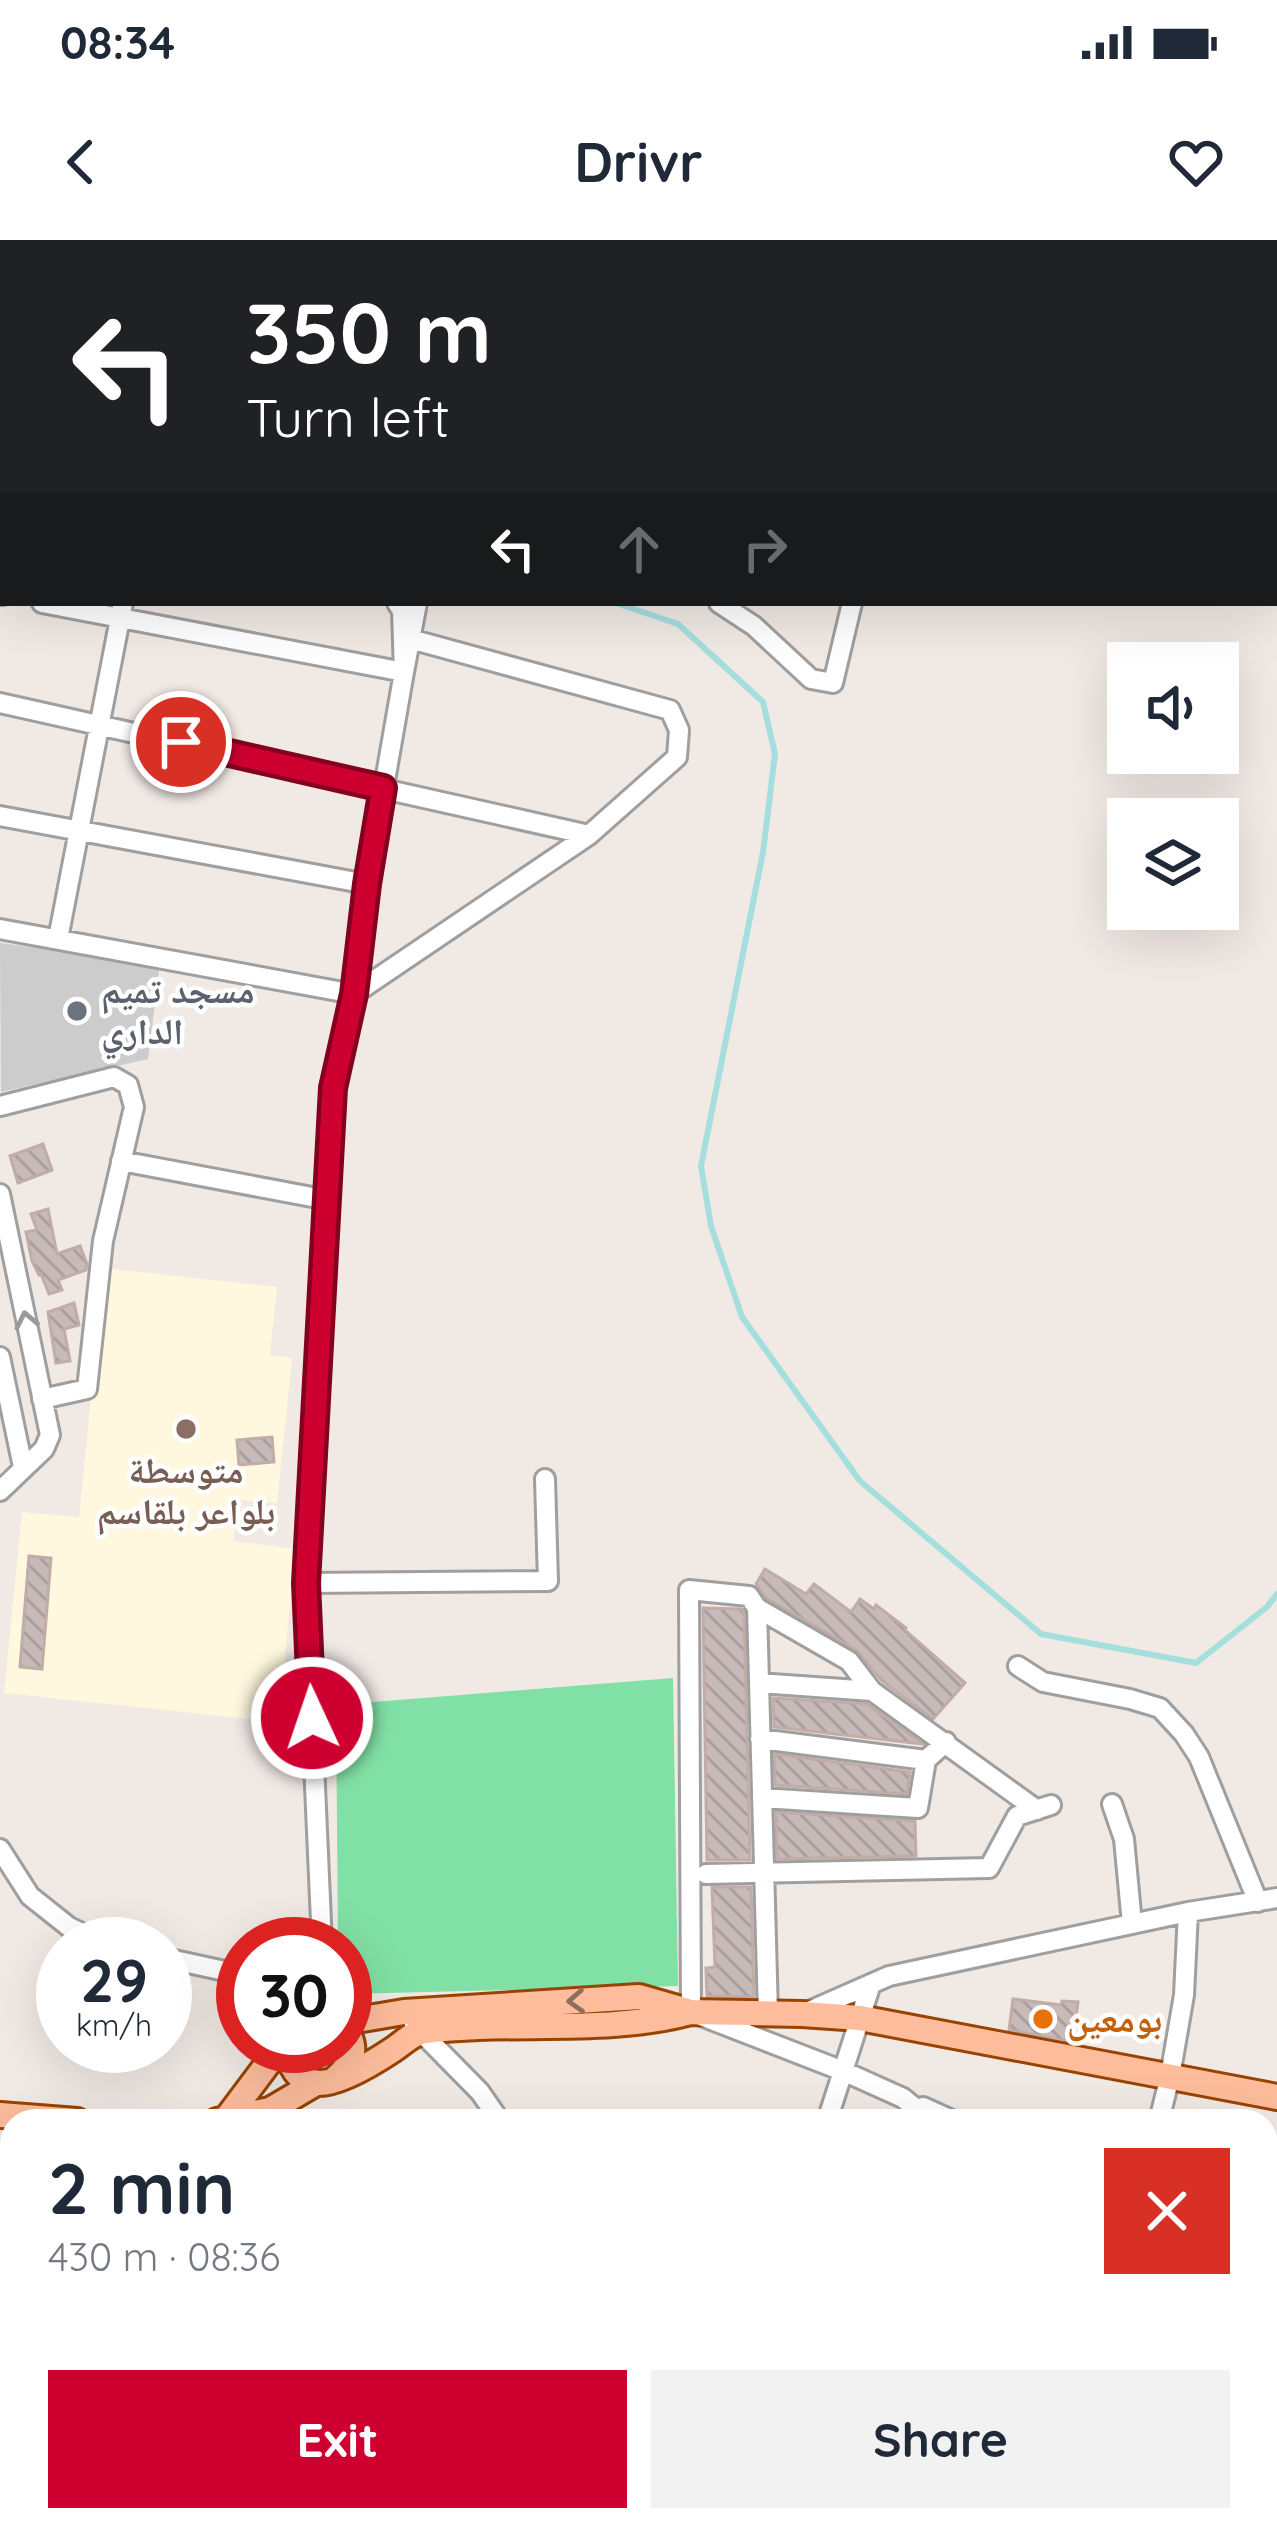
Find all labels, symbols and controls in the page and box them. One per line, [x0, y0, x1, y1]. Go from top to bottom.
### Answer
text: 08:34 [60, 14, 175, 70]
text: Drivr [574, 128, 703, 196]
icon: back [48, 129, 114, 195]
icon: heart [1163, 129, 1229, 195]
text: 350 m [246, 279, 492, 384]
icon: left [48, 288, 204, 444]
text: Turn left [246, 383, 450, 451]
icon: left [480, 516, 546, 582]
icon: ahead [606, 516, 672, 582]
icon: right [732, 516, 798, 582]
map controls [1107, 642, 1239, 930]
button: sound [1107, 642, 1239, 774]
pin [130, 691, 232, 793]
icon: arrive [148, 709, 214, 775]
button: layers [1107, 798, 1239, 930]
place label: مسجد تميم الداري [101, 967, 254, 1060]
marker: مسجد تميم الداري [64, 998, 90, 1024]
one-way arrow [14, 1310, 40, 1330]
marker: متوسطة بلواعر بلقاسم [173, 1416, 199, 1442]
place label: متوسطة بلواعر بلقاسم [97, 1447, 275, 1536]
position arrow [249, 1655, 375, 1781]
speed limit sign: 30 [216, 1917, 372, 2073]
text: 29 [80, 1942, 148, 2017]
one-way arrow [566, 1987, 585, 2013]
place label: بومعين [1067, 1996, 1162, 2042]
text: km/h [76, 2006, 152, 2044]
marker: بومعين [1030, 2006, 1056, 2032]
text: 2 min [48, 2142, 235, 2232]
button: close [1104, 2148, 1230, 2274]
text: 430 m · 08:36 [48, 2232, 280, 2281]
button: Exit [48, 2370, 627, 2508]
button: Share [651, 2370, 1230, 2508]

